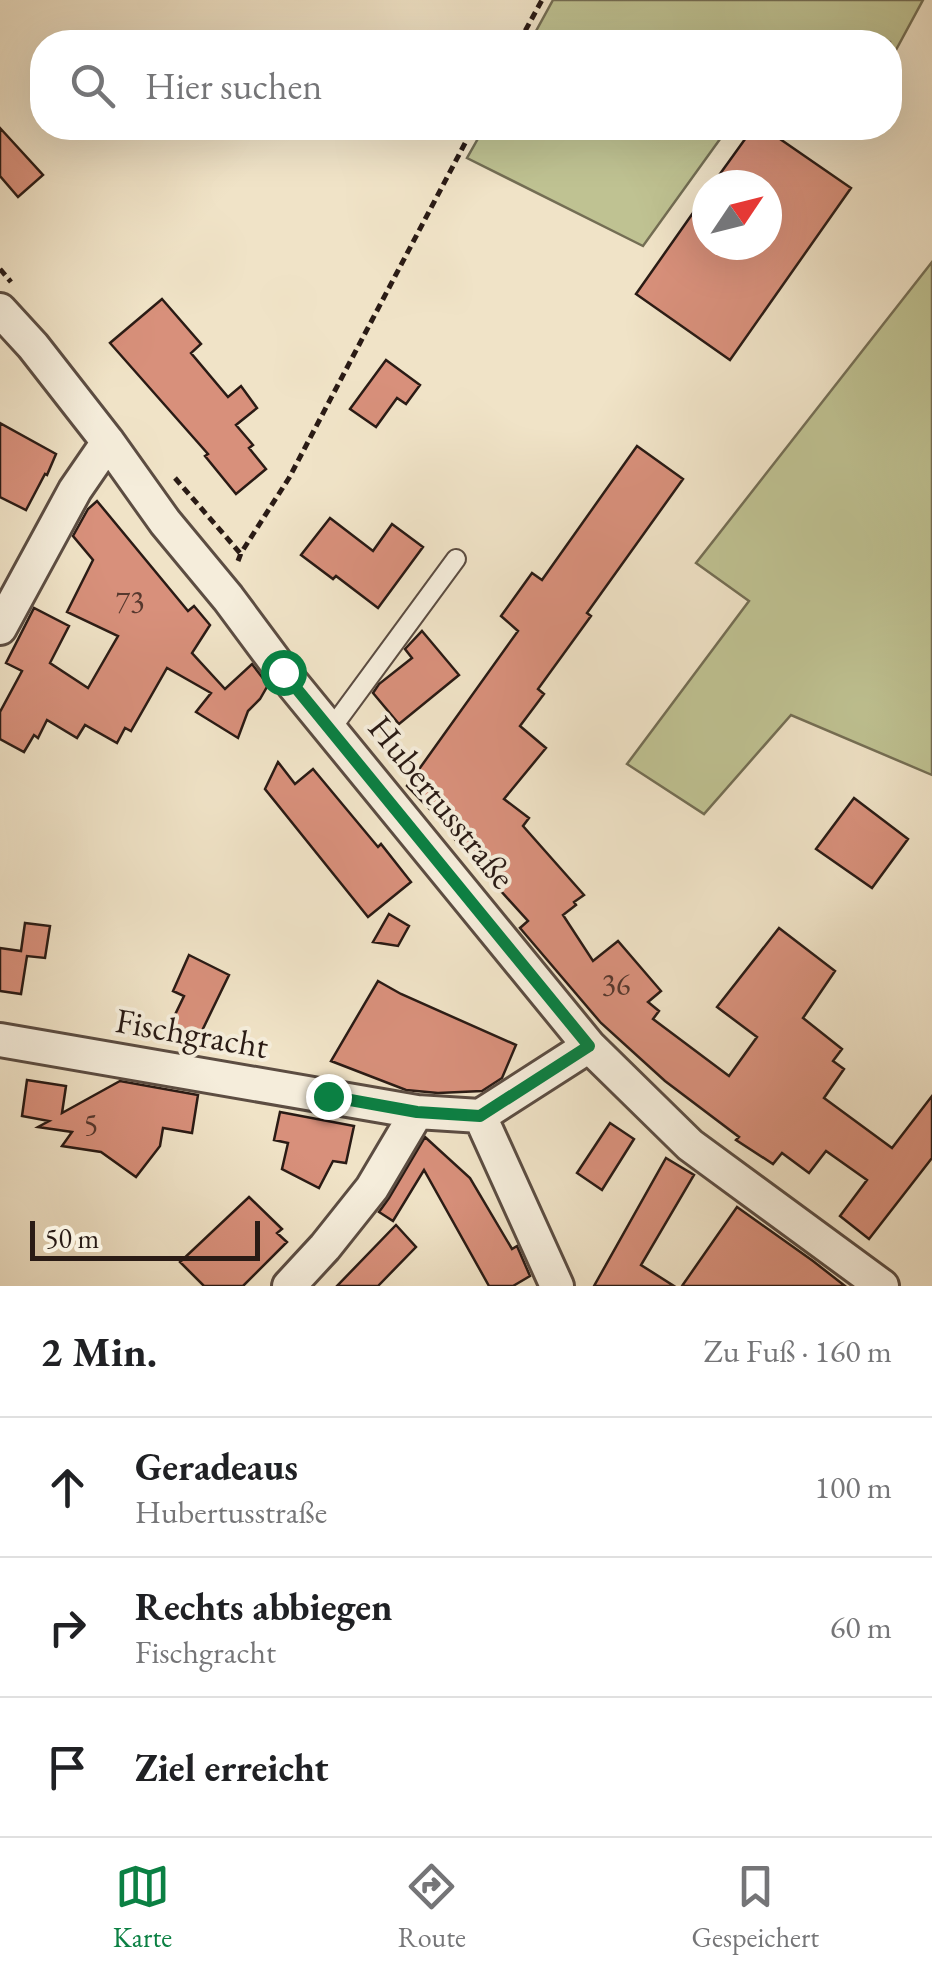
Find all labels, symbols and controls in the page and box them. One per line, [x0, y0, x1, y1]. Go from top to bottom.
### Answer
search box [30, 30, 902, 140]
icon: search [65, 58, 120, 113]
text: Hier suchen [145, 61, 322, 110]
north arrow [692, 170, 782, 260]
house number: 73 [116, 582, 144, 621]
route start [261, 650, 307, 696]
street label: Hubertusstraße [359, 706, 526, 898]
house number: 36 [602, 965, 630, 1004]
street label: Fischgracht [112, 997, 272, 1068]
route end [306, 1074, 352, 1120]
house number: 5 [84, 1105, 98, 1144]
scale bar [30, 1216, 260, 1260]
text: 50 m [45, 1220, 99, 1256]
text: 2 Min. [40, 1324, 157, 1379]
text: Zu Fuß · 160 m [703, 1330, 892, 1372]
text: Geradeaus [135, 1442, 298, 1491]
icon: ahead [40, 1460, 95, 1515]
text: 100 m [815, 1466, 892, 1508]
text: Hubertusstraße [135, 1491, 327, 1533]
text: Rechts abbiegen [135, 1582, 393, 1631]
icon: right [40, 1600, 95, 1655]
text: 60 m [830, 1606, 892, 1648]
text: Fischgracht [135, 1631, 276, 1673]
icon: arrive [40, 1740, 95, 1795]
text: Ziel erreicht [135, 1743, 329, 1792]
tab: Karte [113, 1859, 172, 1955]
tab: Route [398, 1859, 466, 1955]
tab: Gespeichert [692, 1859, 819, 1955]

